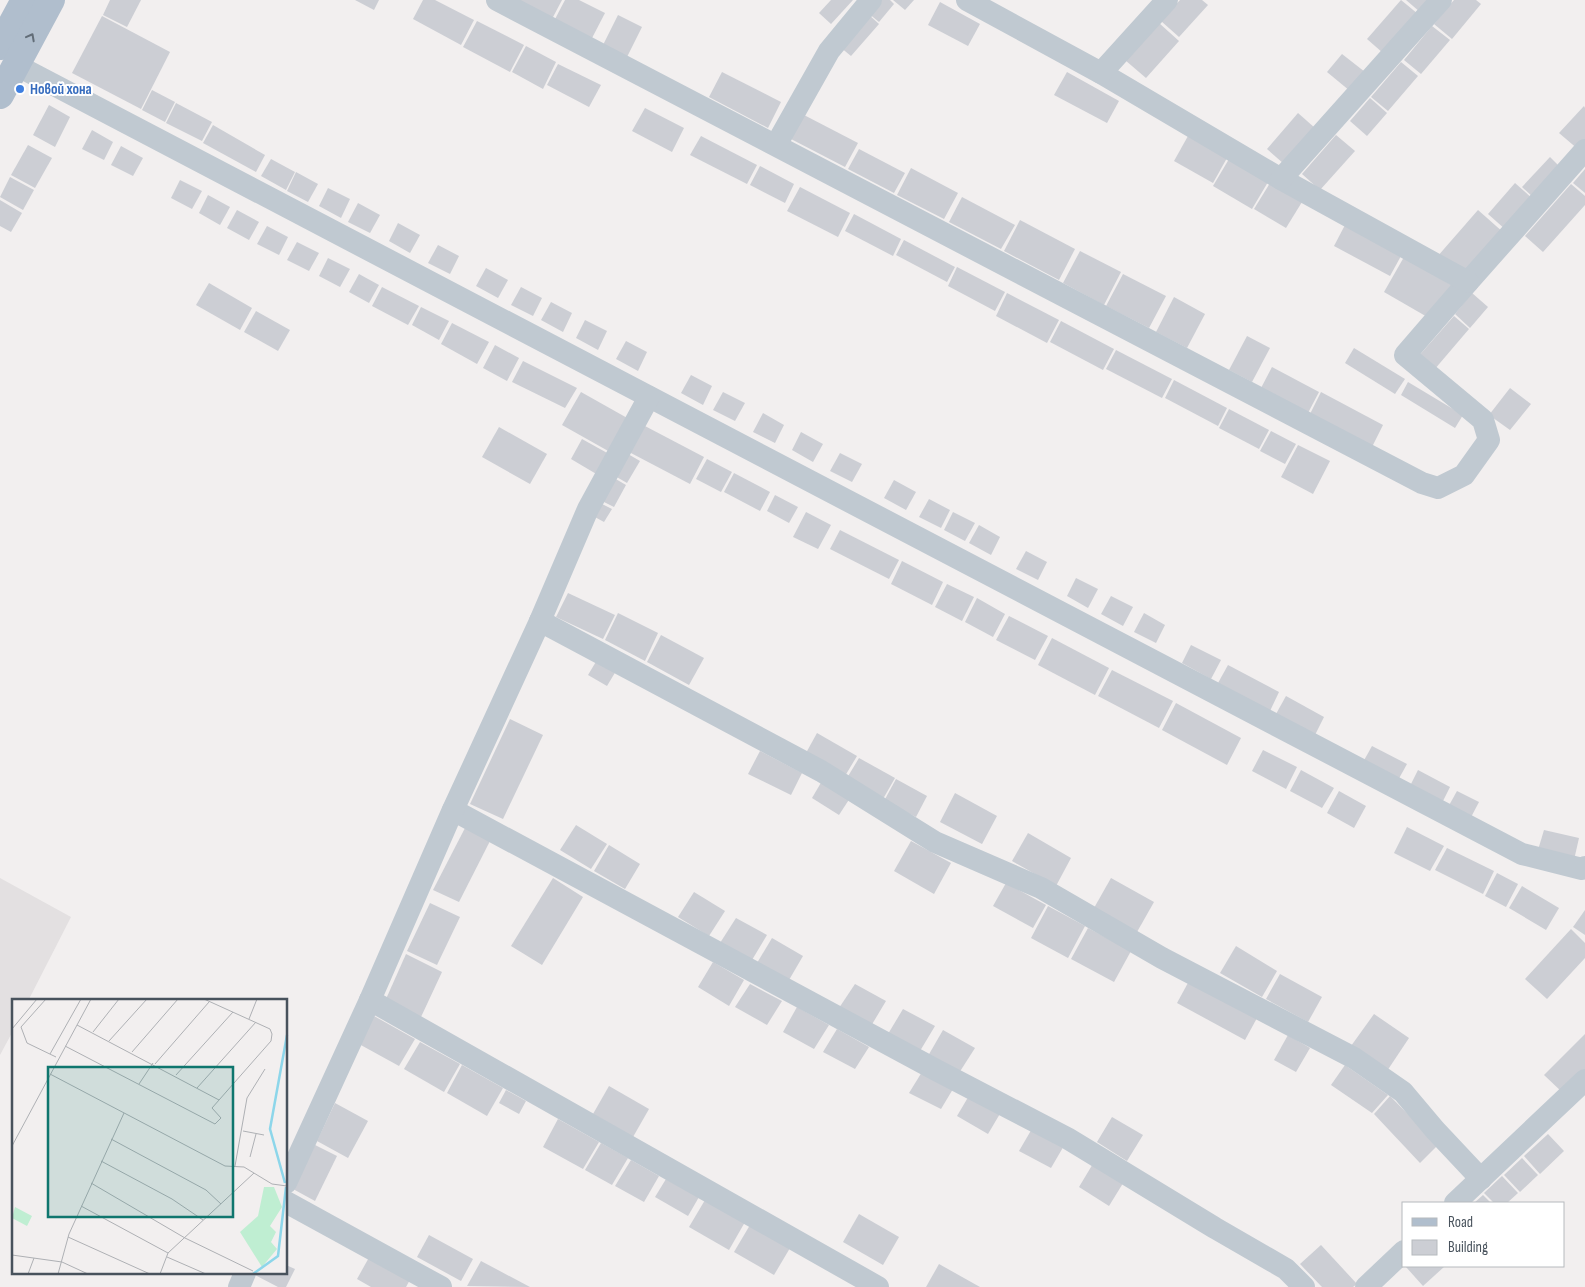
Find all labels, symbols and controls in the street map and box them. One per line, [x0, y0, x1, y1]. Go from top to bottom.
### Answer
one-way arrow [25, 33, 35, 42]
place label: Новой хона [30, 80, 92, 99]
marker: Новой хона [14, 83, 26, 95]
inset map [12, 999, 288, 1274]
legend [1402, 1202, 1565, 1267]
text: Road [1448, 1213, 1473, 1232]
text: Building [1448, 1238, 1488, 1257]

